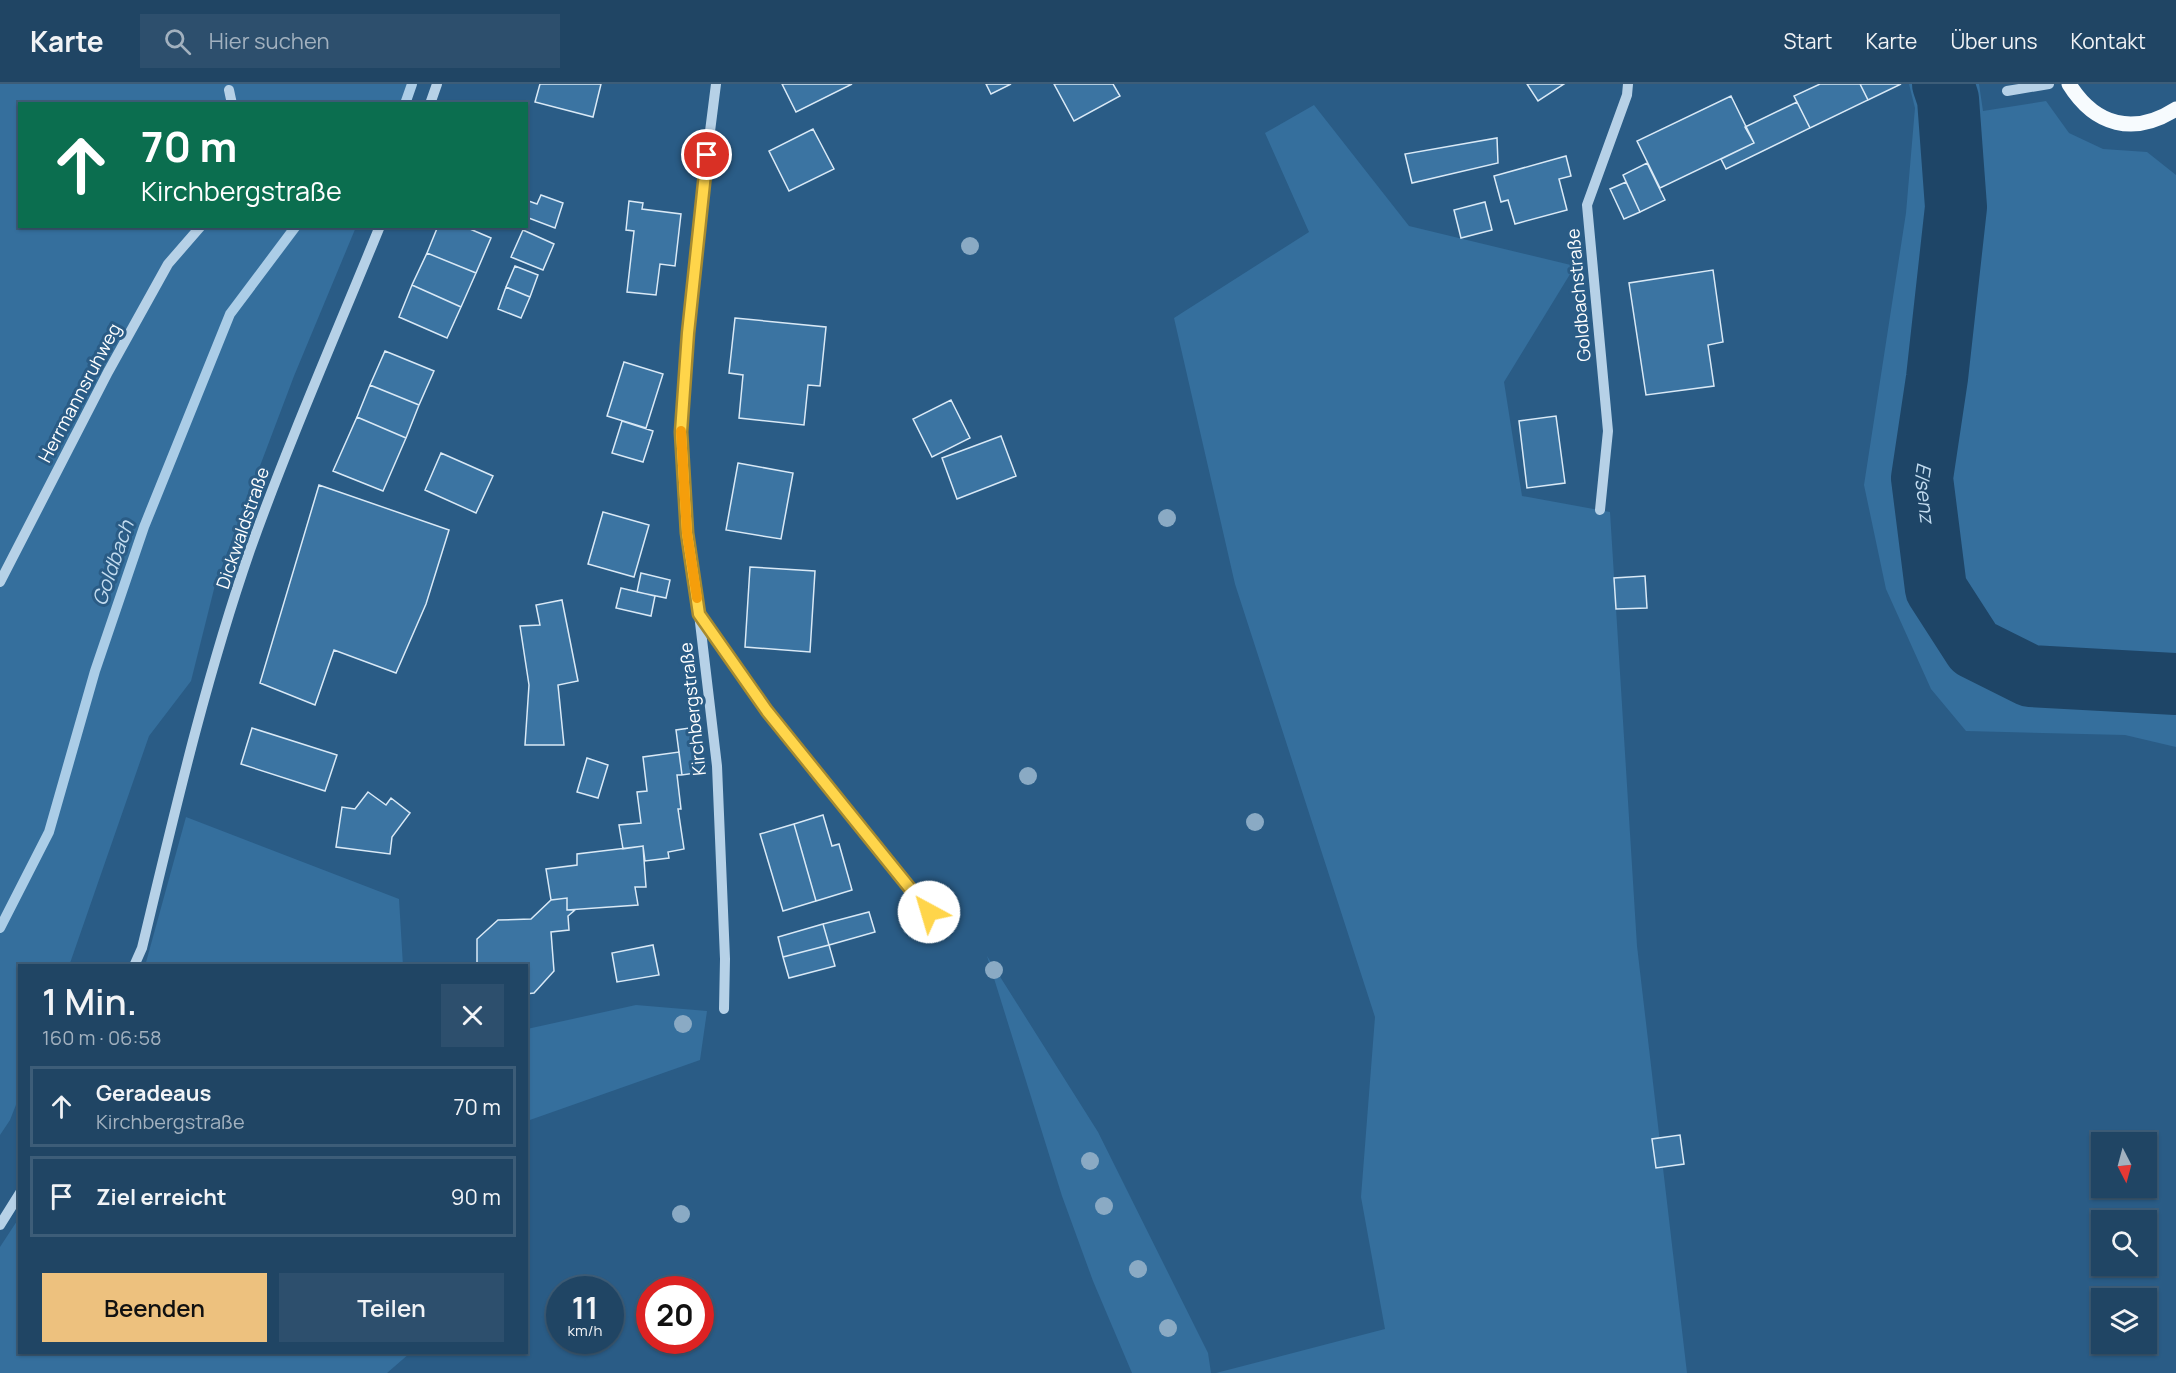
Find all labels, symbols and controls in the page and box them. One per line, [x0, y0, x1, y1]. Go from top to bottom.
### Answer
search box [140, 14, 560, 68]
text: Karte [30, 22, 104, 60]
icon: search [161, 25, 194, 58]
text: Hier suchen [209, 26, 330, 56]
text: Start [1783, 27, 1832, 55]
text: Karte [1865, 27, 1917, 55]
text: Über uns [1950, 27, 2038, 55]
text: Kontakt [2071, 27, 2146, 55]
text: 70 m [141, 117, 237, 175]
icon: ahead [42, 126, 120, 204]
pin [681, 129, 732, 180]
icon: arrive [690, 138, 723, 171]
text: Kirchbergstraße [141, 172, 342, 209]
street label: Goldbachstraße [1560, 227, 1596, 363]
street label: Herrmannsruhweg [32, 319, 126, 466]
water label: Elsenz [1909, 461, 1942, 527]
street label: Dickwaldstraße [210, 464, 274, 592]
water label: Goldbach [85, 516, 140, 609]
street label: Kirchbergstraße [673, 641, 711, 777]
position arrow [897, 880, 961, 944]
text: 1 Min. [42, 977, 137, 1026]
button: close [441, 984, 504, 1047]
text: 160 m · 06:58 [42, 1024, 162, 1051]
text: Geradeaus [96, 1078, 211, 1108]
icon: ahead [45, 1090, 78, 1123]
text: 70 m [453, 1092, 501, 1122]
text: Kirchbergstraße [96, 1108, 245, 1135]
north arrow [2091, 1132, 2157, 1198]
map controls [2091, 1132, 2157, 1354]
icon: arrive [45, 1180, 78, 1213]
text: Ziel erreicht [96, 1182, 227, 1212]
text: 90 m [451, 1182, 501, 1212]
button: search [2091, 1210, 2157, 1276]
button: Beenden [42, 1273, 267, 1342]
button: Teilen [279, 1273, 504, 1342]
speed limit sign: 20 [636, 1276, 714, 1354]
text: 11 [572, 1287, 598, 1328]
button: layers [2091, 1288, 2157, 1354]
text: km/h [568, 1320, 602, 1341]

